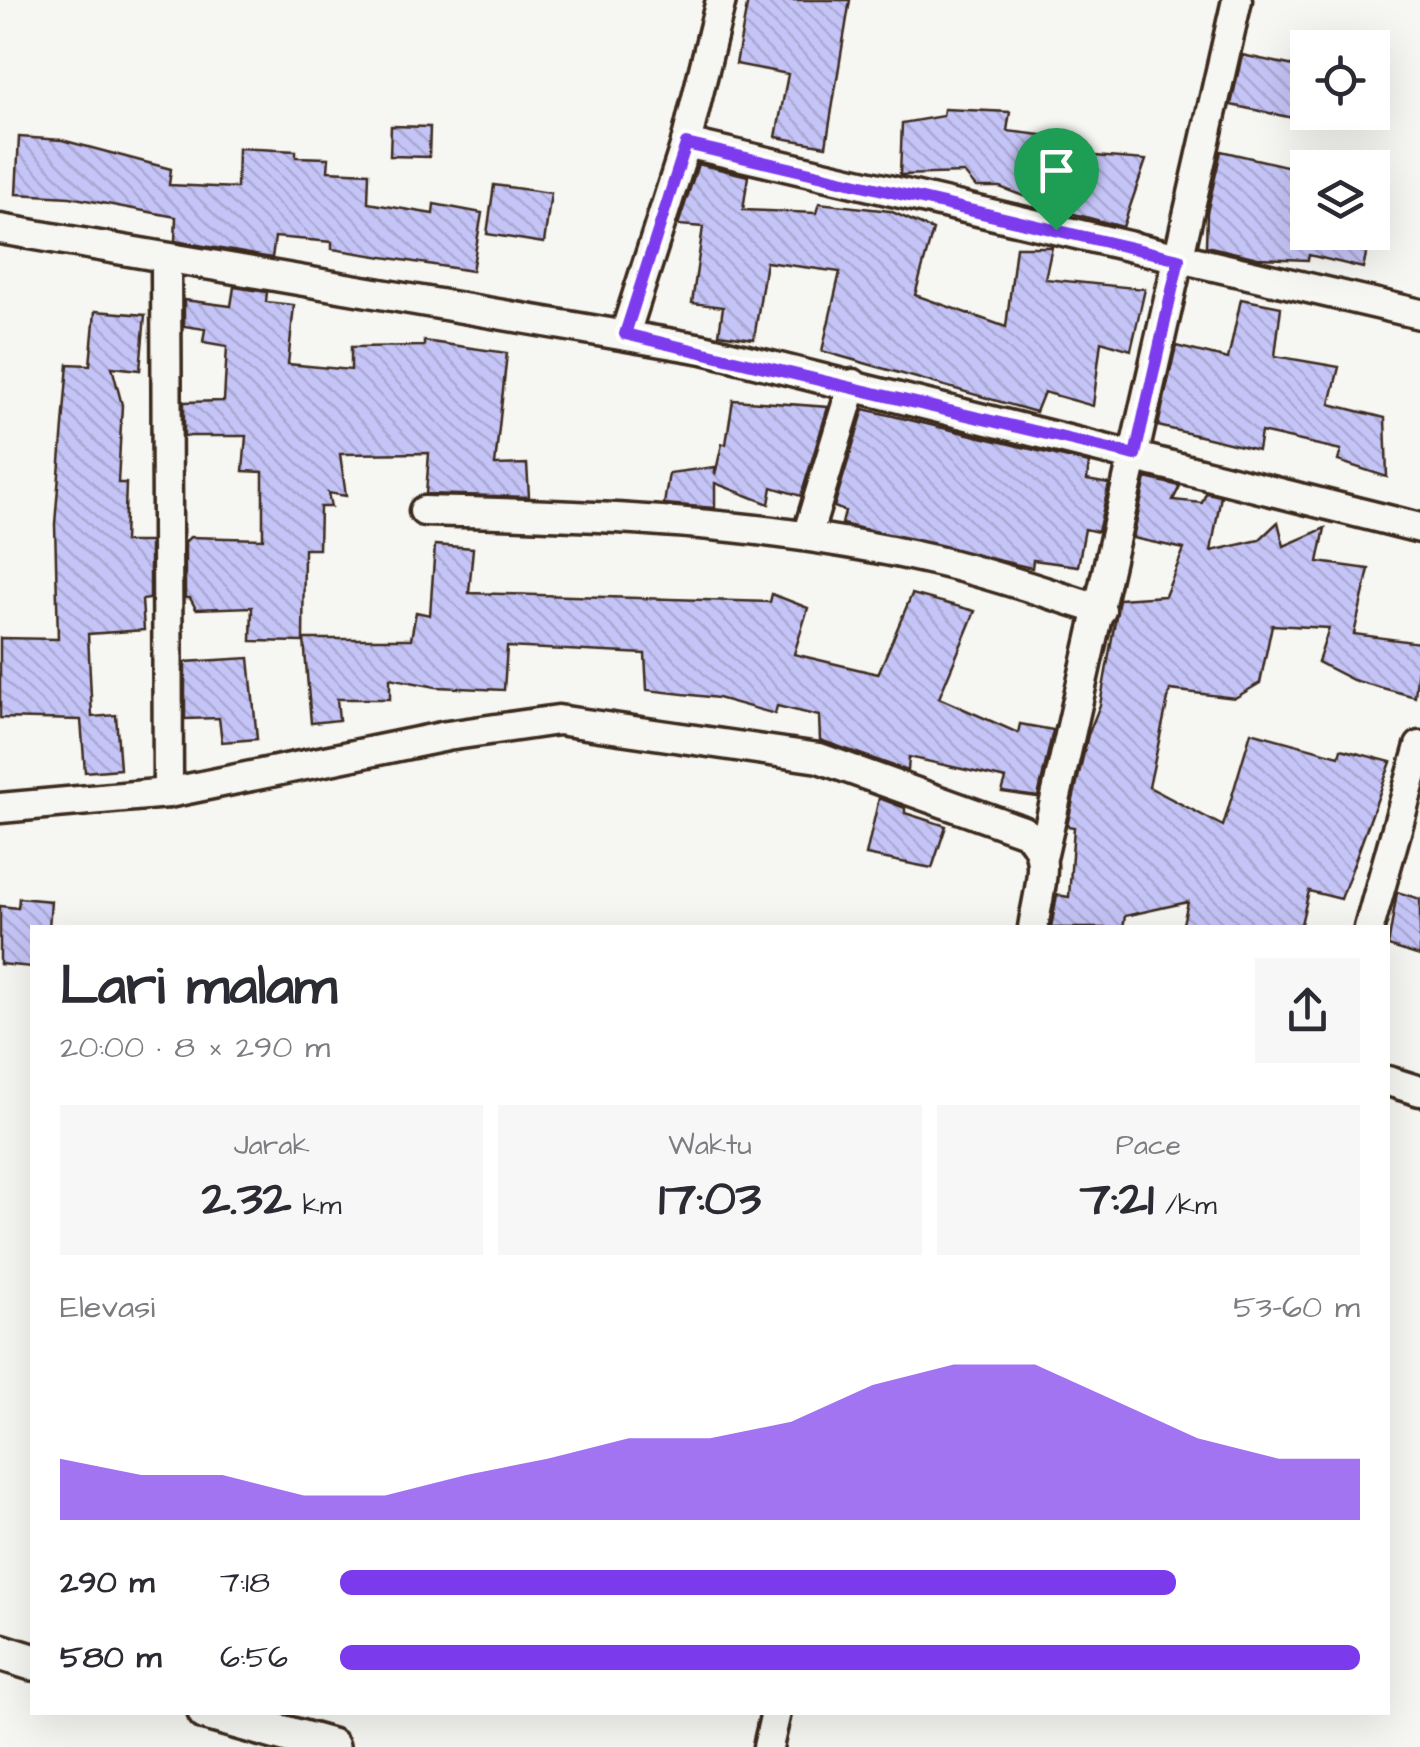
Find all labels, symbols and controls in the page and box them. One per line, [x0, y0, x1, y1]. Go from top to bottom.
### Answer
map controls [1290, 30, 1390, 250]
button: locate [1290, 30, 1390, 130]
pin [1014, 128, 1099, 231]
icon: arrive [1029, 143, 1084, 198]
button: layers [1290, 150, 1390, 250]
text: Lari malam [60, 949, 337, 1025]
button: share [1255, 958, 1360, 1063]
text: 20:00 · 8 × 290 m [60, 1025, 330, 1070]
text: Jarak [234, 1126, 310, 1165]
text: Waktu [668, 1126, 752, 1165]
text: Pace [1116, 1126, 1181, 1165]
text: 2.32 [202, 1165, 291, 1234]
text: 17:03 [659, 1165, 761, 1234]
text: 7:21 [1080, 1165, 1154, 1234]
text: km [291, 1186, 342, 1225]
text: /km [1154, 1186, 1217, 1225]
text: Elevasi [60, 1285, 155, 1330]
text: 53–60 m [1233, 1285, 1360, 1330]
text: 290 m [60, 1560, 154, 1605]
text: 7:18 [220, 1560, 270, 1605]
text: 580 m [60, 1635, 161, 1680]
text: 6:56 [220, 1635, 288, 1680]

